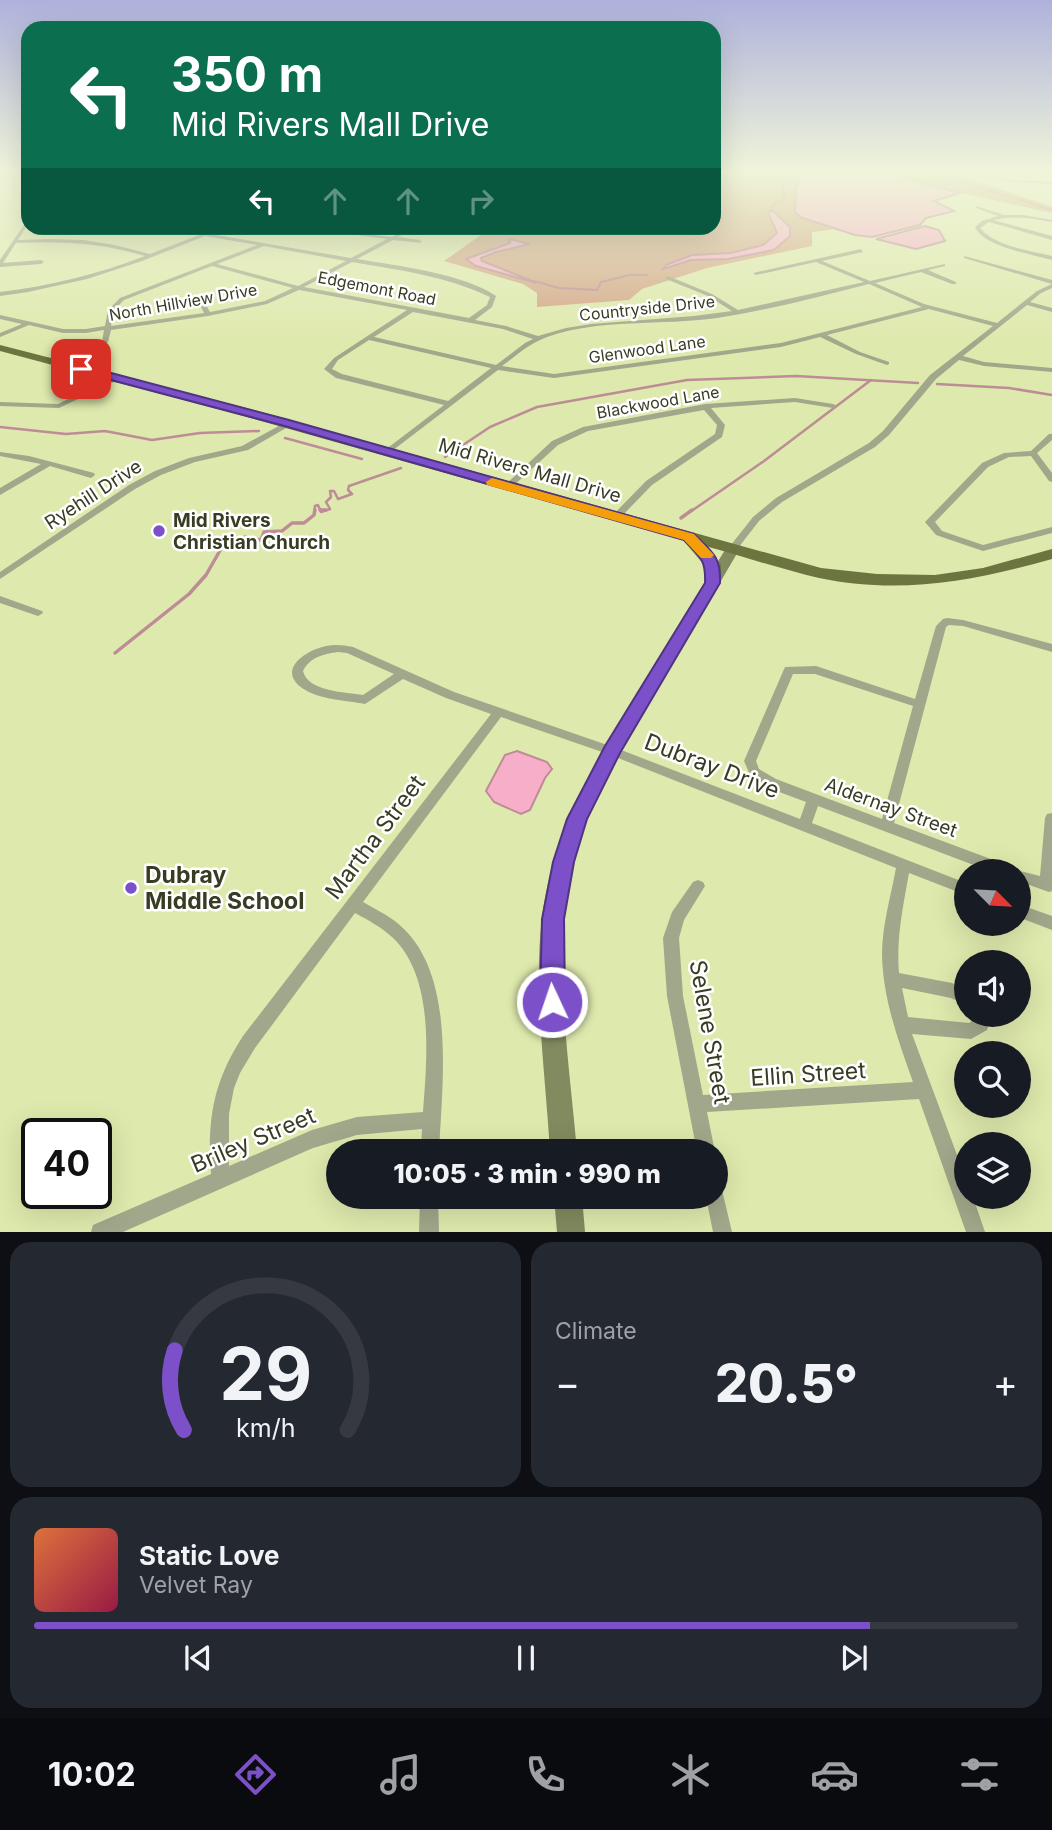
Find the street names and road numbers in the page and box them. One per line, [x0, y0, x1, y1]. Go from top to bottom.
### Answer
street label: Edgemont Road [316, 267, 438, 309]
street label: North Hillview Drive [107, 279, 259, 325]
street label: Countryside Drive [578, 291, 716, 325]
street label: Glenwood Lane [587, 331, 707, 367]
street label: Blackwood Lane [595, 381, 721, 423]
street label: Mid Rivers Mall Drive [436, 433, 624, 508]
street label: Ryehill Drive [40, 455, 146, 534]
street label: Dubray Drive [641, 727, 783, 805]
street label: Martha Street [319, 769, 431, 905]
street label: Aldernay Street [822, 773, 960, 842]
street label: Selene Street [684, 958, 737, 1107]
street label: Ellin Street [749, 1056, 867, 1092]
street label: Briley Street [187, 1101, 320, 1179]

